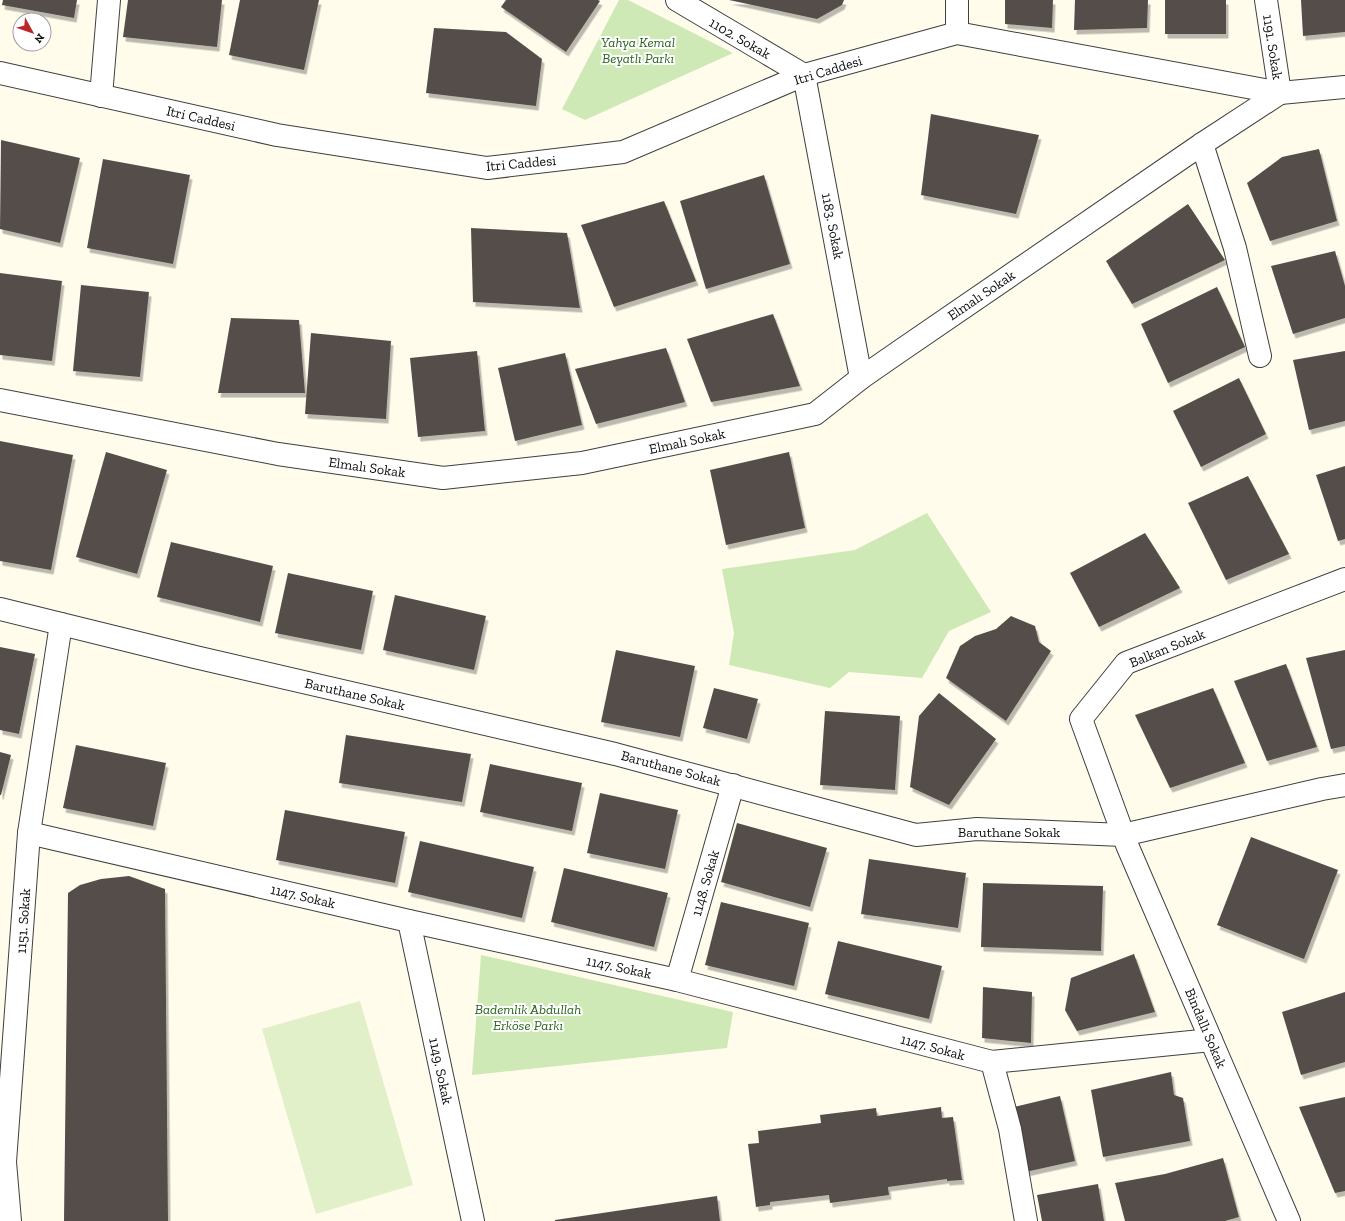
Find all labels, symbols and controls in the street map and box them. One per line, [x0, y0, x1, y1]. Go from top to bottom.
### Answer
north arrow [12, 12, 52, 52]
street label: 1191. Sokak [1259, 13, 1286, 82]
street label: 1102. Sokak [706, 14, 774, 63]
text: N [31, 31, 47, 46]
park label: Yahya Kemal Beyatlı Parkı [601, 34, 675, 67]
street label: Itri Caddesi [792, 52, 864, 89]
street label: Itri Caddesi [165, 102, 237, 135]
street label: Itri Caddesi [485, 152, 557, 175]
street label: 1183. Sokak [818, 191, 847, 261]
street label: Elmalı Sokak [944, 266, 1019, 324]
street label: Elmalı Sokak [647, 425, 728, 458]
street label: Elmalı Sokak [327, 454, 407, 481]
street label: Balkan Sokak [1127, 625, 1208, 671]
street label: Baruthane Sokak [303, 675, 407, 714]
street label: Baruthane Sokak [619, 747, 723, 790]
street label: Baruthane Sokak [958, 824, 1061, 841]
street label: 1148. Sokak [688, 848, 723, 918]
street label: 1147. Sokak [269, 881, 338, 912]
street label: 1151. Sokak [13, 887, 34, 954]
street label: 1147. Sokak [585, 952, 654, 983]
street label: Bindallı Sokak [1181, 986, 1230, 1071]
park label: Bademlik Abdullah Erköse Parkı [475, 1001, 581, 1034]
street label: 1147. Sokak [899, 1031, 968, 1064]
street label: 1149. Sokak [425, 1036, 456, 1107]

